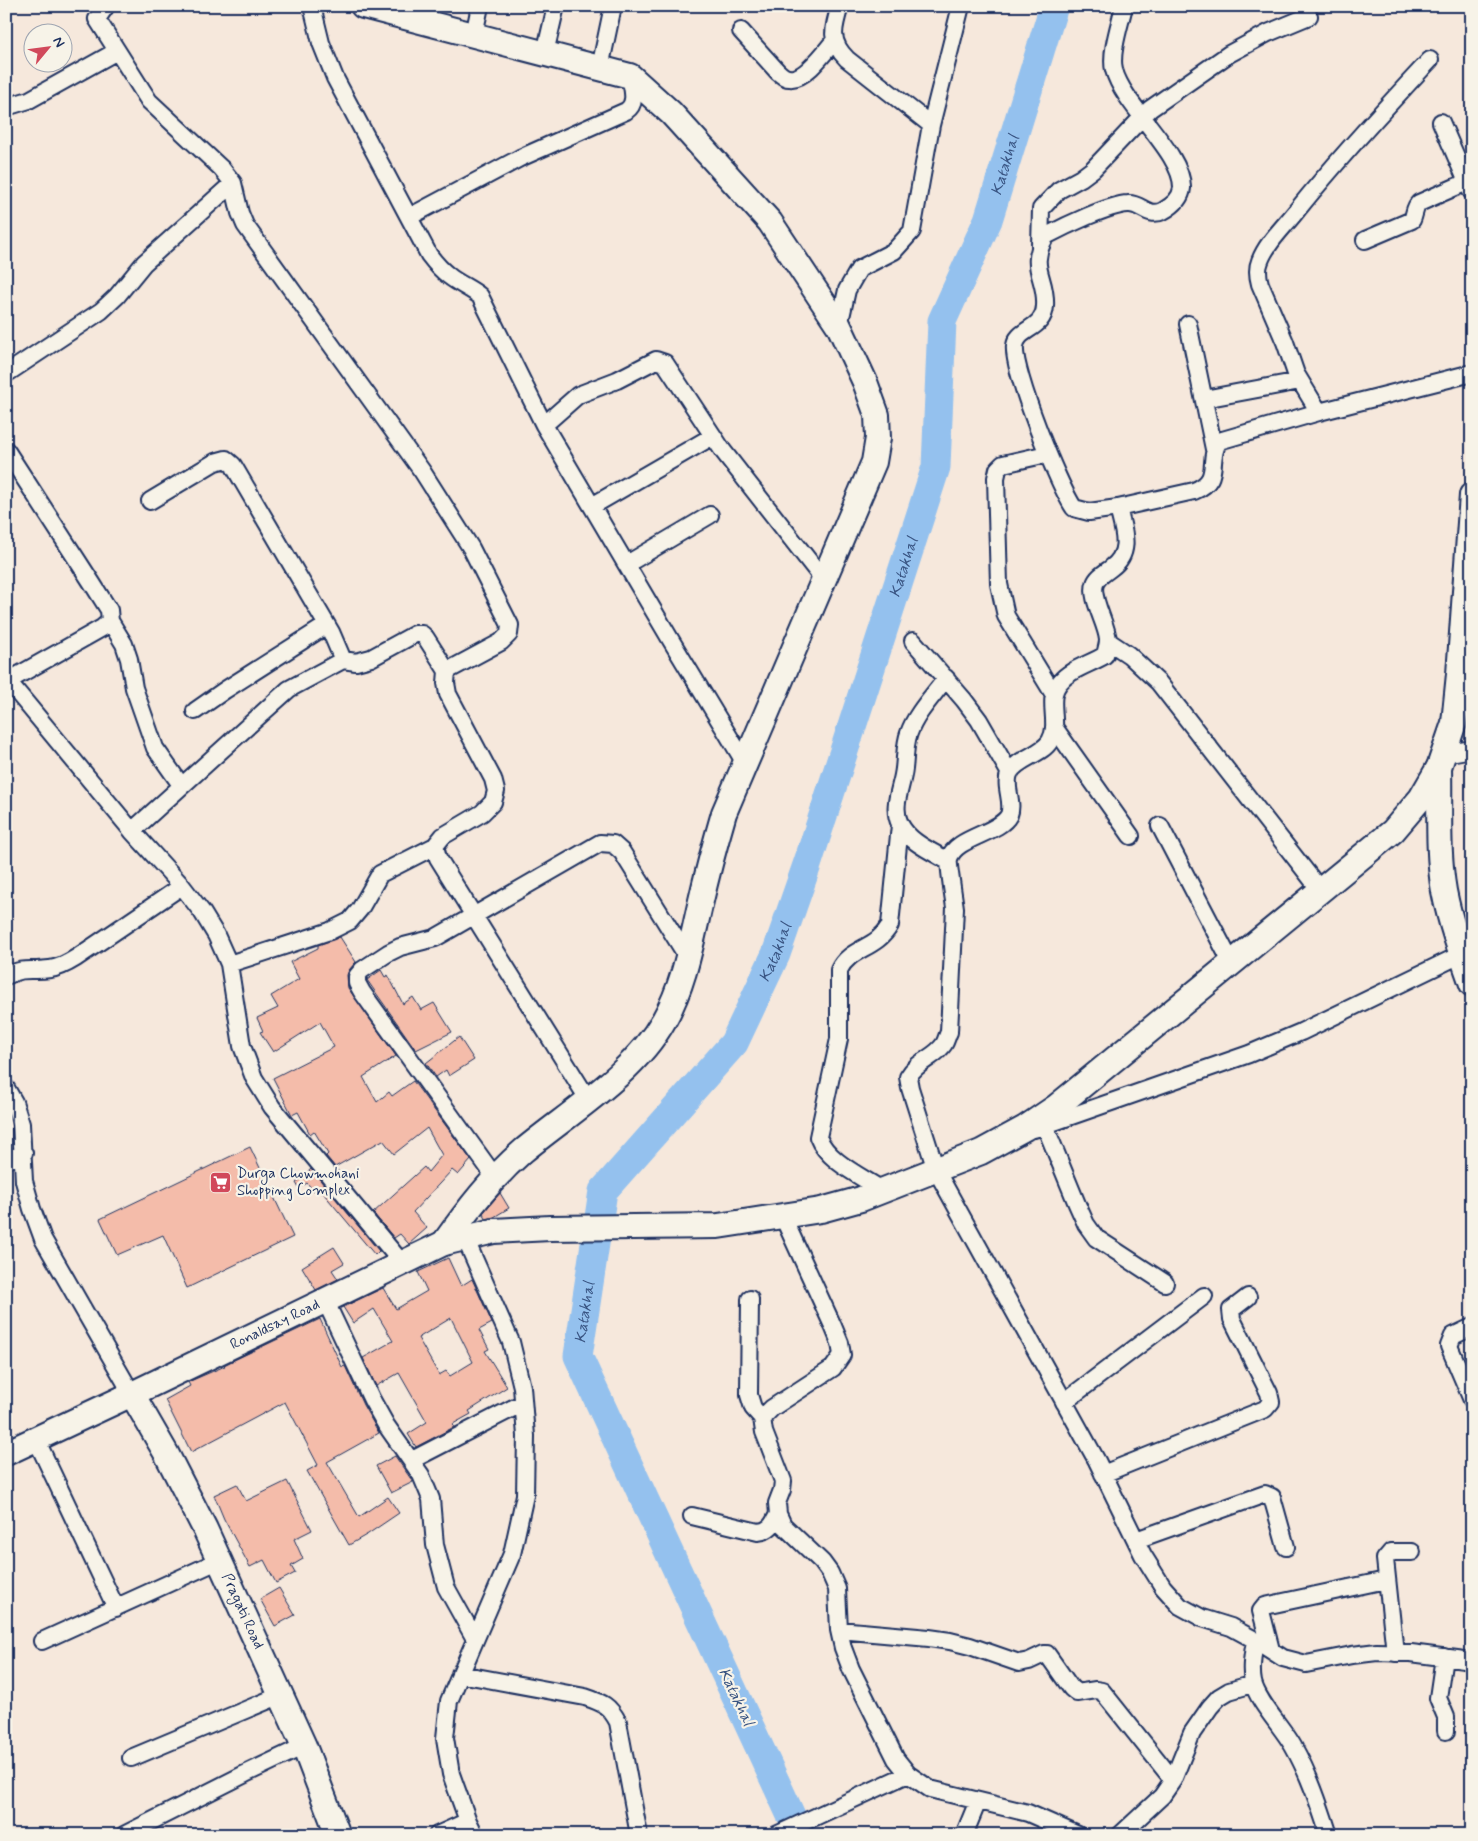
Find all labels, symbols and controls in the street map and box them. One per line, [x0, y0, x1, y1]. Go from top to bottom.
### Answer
north arrow [22, 22, 72, 72]
text: N [48, 34, 69, 51]
water label: Katakhal [986, 131, 1025, 198]
water label: Katakhal [884, 533, 924, 600]
water label: Katakhal [754, 918, 797, 985]
place label: Durga Chowmohani Shopping Complex [237, 1164, 359, 1201]
supermarket icon: Durga Chowmohani Shopping Complex [209, 1171, 233, 1195]
water label: Katakhal [570, 1278, 600, 1345]
street label: Ronaldsay Road [227, 1295, 323, 1355]
street label: Pragati Road [217, 1570, 269, 1652]
water label: Katakhal [713, 1665, 759, 1731]

